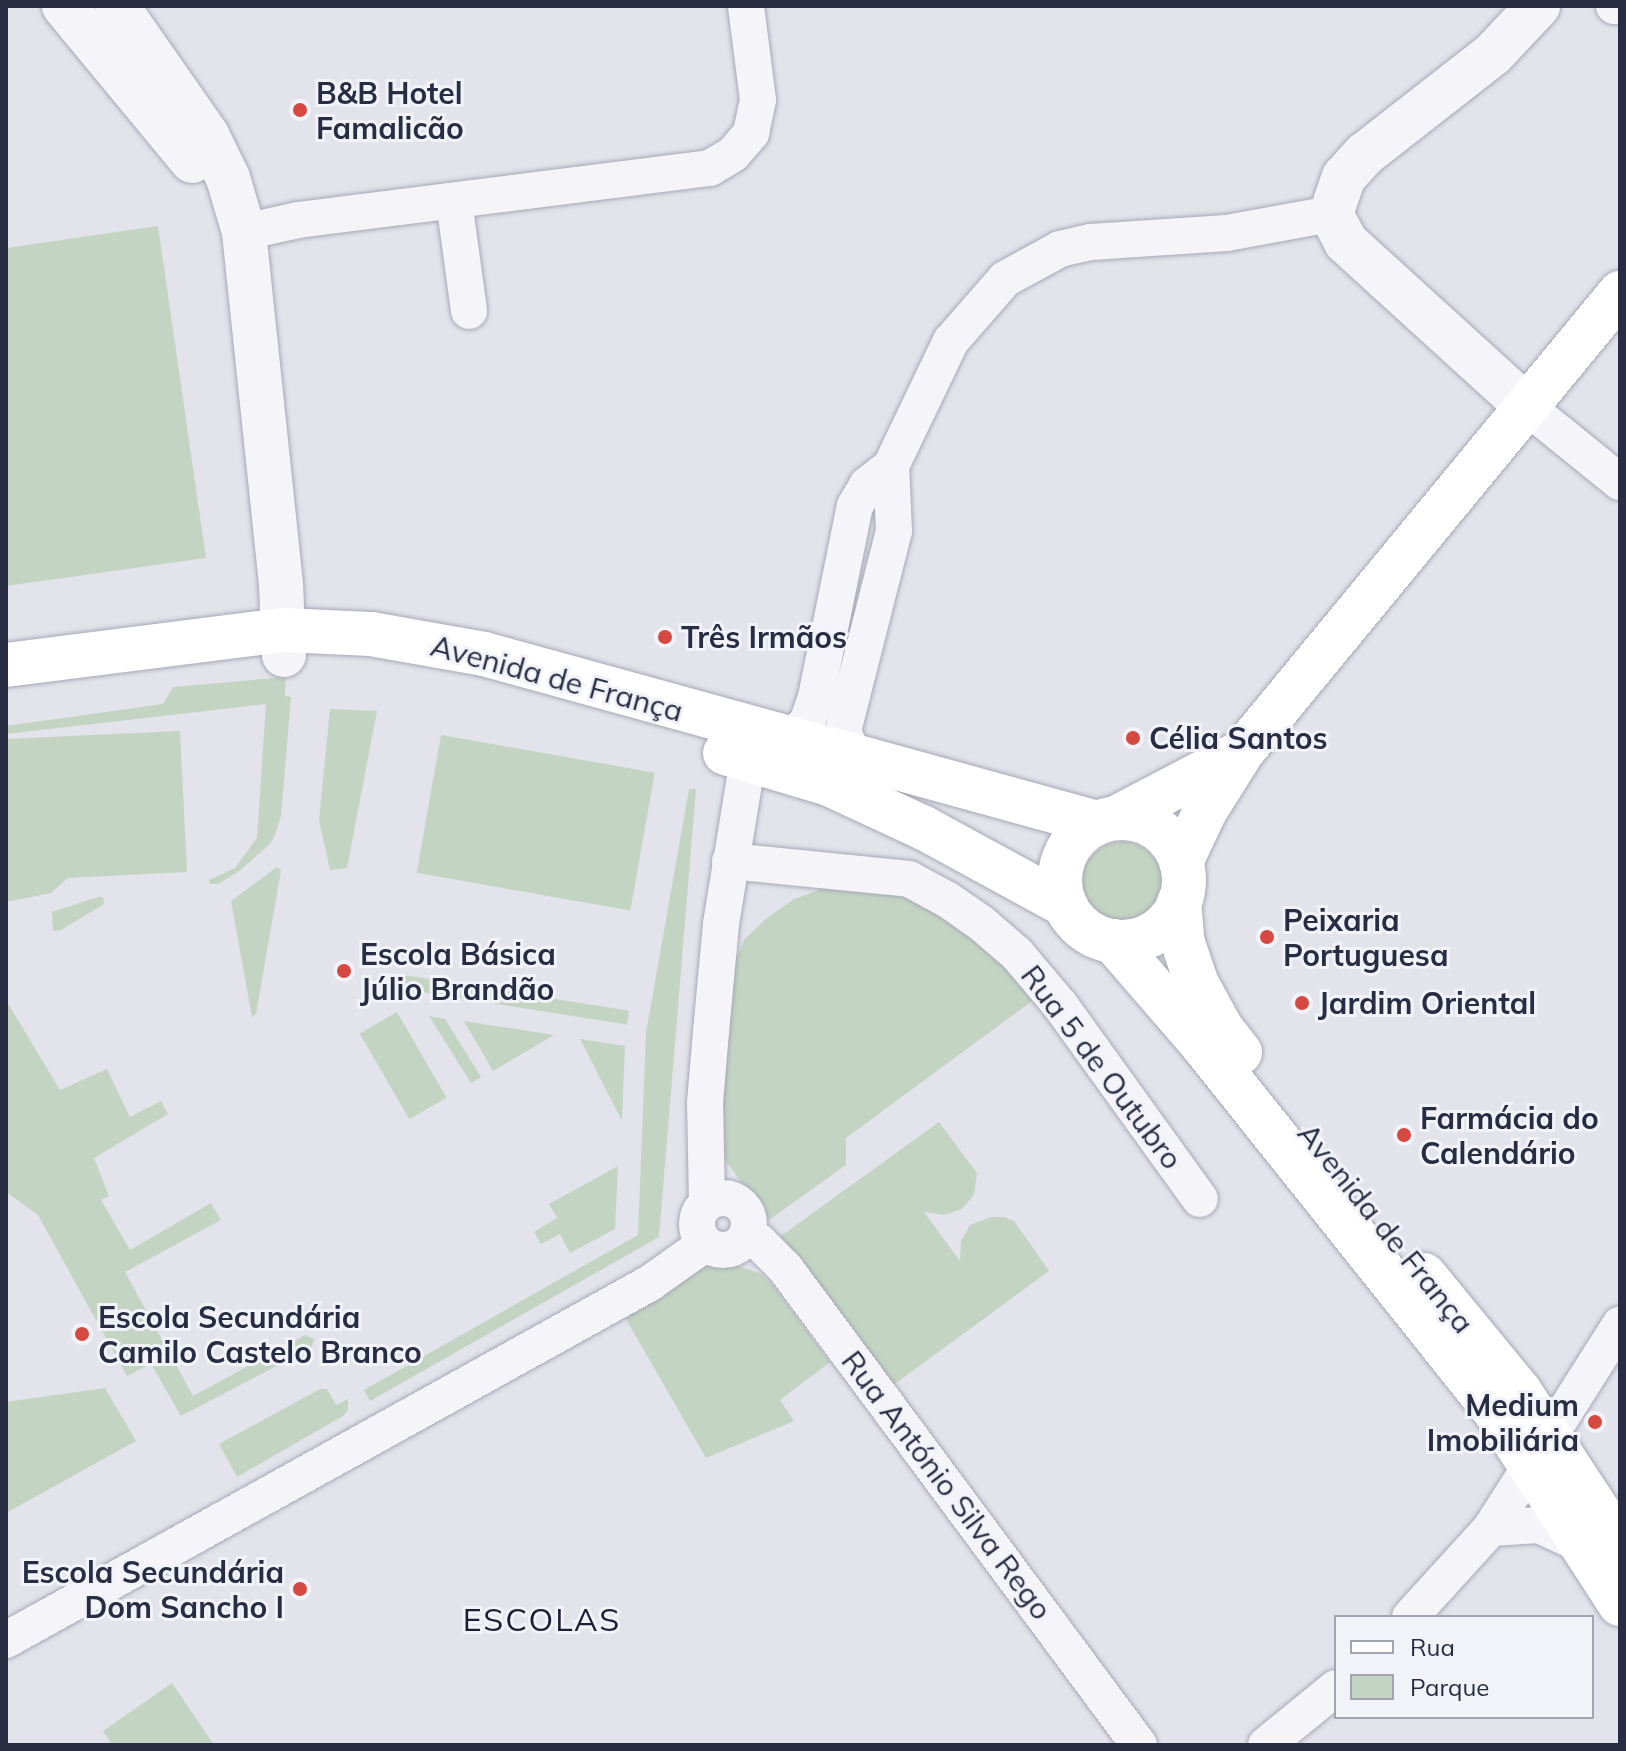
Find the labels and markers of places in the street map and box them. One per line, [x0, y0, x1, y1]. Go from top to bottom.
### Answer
place label: B&B Hotel Famalicão [316, 75, 464, 146]
marker: B&B Hotel Famalicão [291, 101, 309, 119]
place label: Três Irmãos [681, 619, 847, 655]
marker: Três Irmãos [656, 628, 674, 646]
place label: Célia Santos [1149, 720, 1327, 756]
marker: Célia Santos [1124, 729, 1142, 747]
place label: Peixaria Portuguesa [1283, 902, 1448, 972]
marker: Peixaria Portuguesa [1258, 928, 1276, 946]
place label: Escola Básica Júlio Brandão [360, 936, 556, 1006]
marker: Escola Básica Júlio Brandão [335, 962, 353, 980]
place label: Jardim Oriental [1318, 985, 1536, 1021]
marker: Jardim Oriental [1293, 994, 1311, 1012]
place label: Farmácia do Calendário [1420, 1100, 1599, 1170]
marker: Farmácia do Calendário [1395, 1126, 1413, 1144]
place label: Escola Secundária Camilo Castelo Branco [98, 1299, 422, 1370]
marker: Escola Secundária Camilo Castelo Branco [73, 1325, 91, 1343]
place label: Medium Imobiliária [1427, 1387, 1579, 1458]
marker: Medium Imobiliária [1586, 1413, 1604, 1431]
place label: Escola Secundária Dom Sancho I [22, 1554, 284, 1624]
marker: Escola Secundária Dom Sancho I [291, 1580, 309, 1598]

